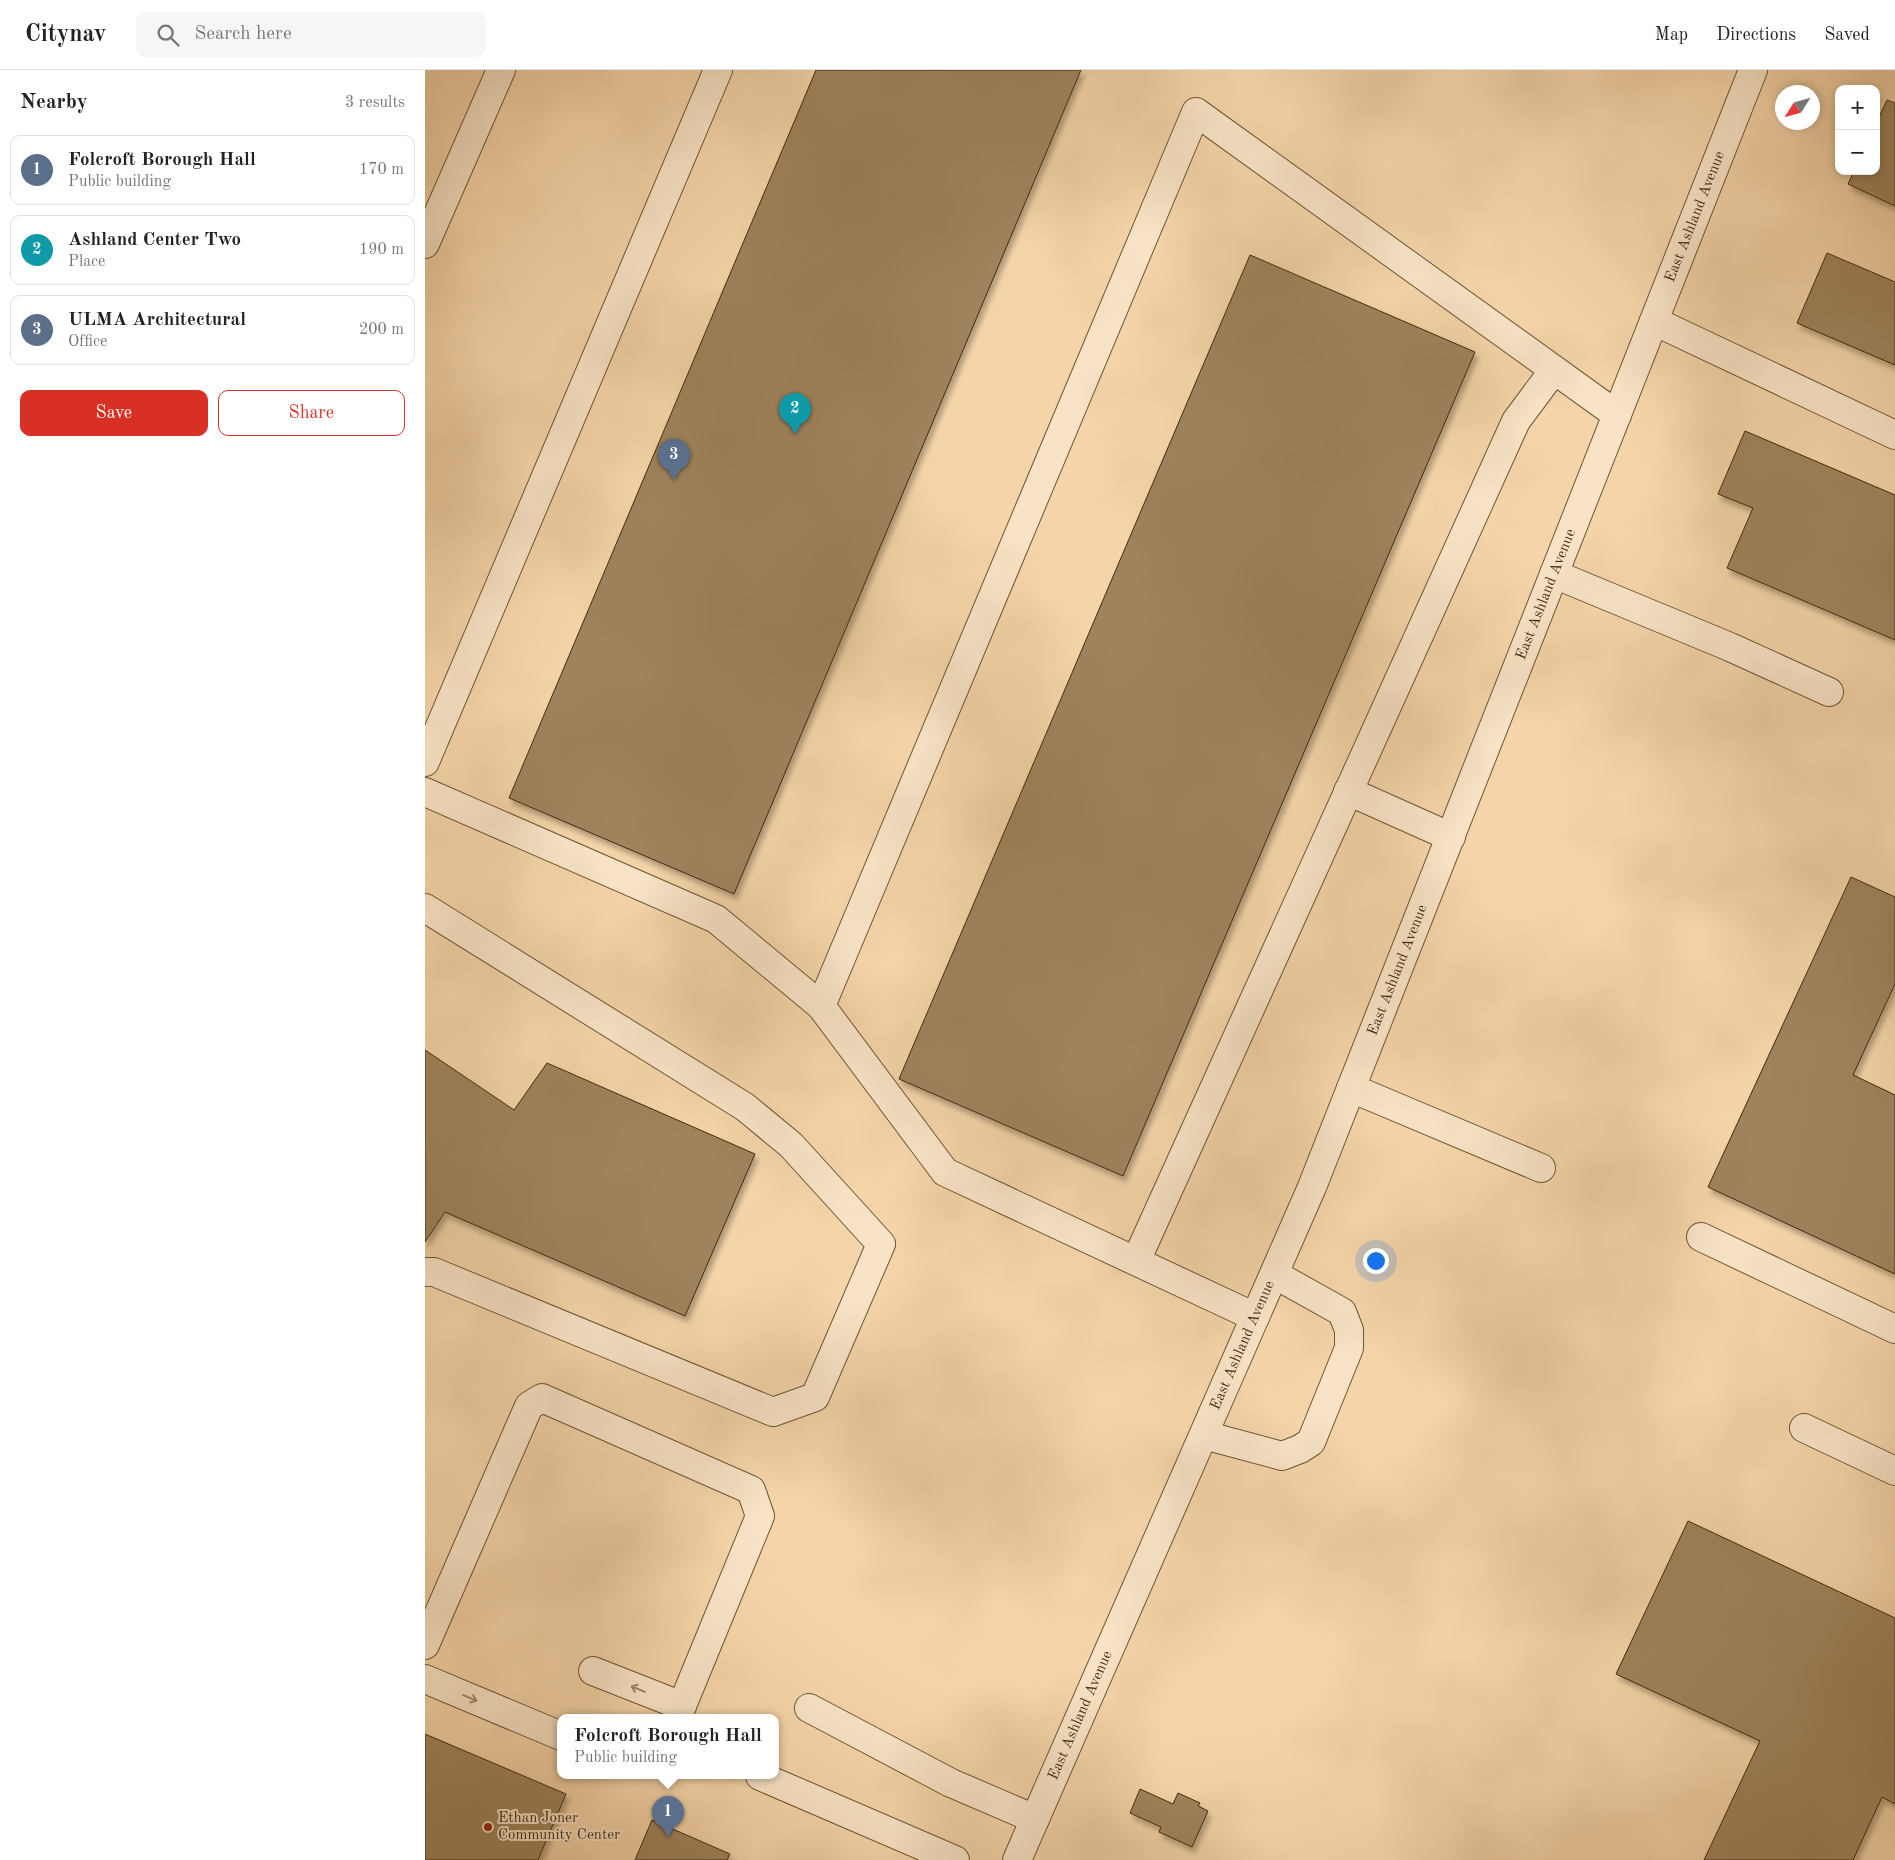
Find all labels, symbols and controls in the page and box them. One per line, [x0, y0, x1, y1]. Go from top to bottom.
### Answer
search box [136, 12, 486, 57]
icon: search [154, 21, 182, 49]
text: Citynav [25, 23, 106, 47]
text: Search here [194, 25, 292, 44]
text: Map [1655, 26, 1688, 44]
text: Directions [1716, 26, 1796, 44]
text: Saved [1824, 26, 1870, 44]
north arrow [1775, 85, 1820, 130]
map controls [1835, 85, 1880, 175]
button: + [1835, 85, 1880, 130]
text: Nearby [20, 92, 88, 113]
text: 3 results [345, 95, 405, 111]
button: − [1835, 130, 1880, 175]
street label: East Ashland Avenue [1663, 149, 1728, 284]
text: Folcroft Borough Hall [68, 151, 256, 170]
text: 1 [32, 162, 42, 178]
text: 170 m [359, 162, 404, 178]
text: Public building [68, 174, 171, 190]
text: Ashland Center Two [68, 231, 241, 250]
text: 2 [32, 242, 42, 258]
text: 190 m [359, 242, 404, 258]
text: Place [68, 254, 105, 270]
text: ULMA Architectural [68, 311, 246, 330]
text: 3 [32, 322, 42, 338]
text: 200 m [359, 322, 404, 338]
text: Office [68, 334, 107, 350]
button: Save [20, 390, 208, 436]
button: Share [218, 390, 405, 436]
pin: 2 [779, 393, 811, 434]
pin: 3 [658, 439, 690, 480]
street label: East Ashland Avenue [1513, 527, 1579, 662]
street label: East Ashland Avenue [1365, 903, 1430, 1038]
your location [1363, 1248, 1389, 1274]
street label: East Ashland Avenue [1208, 1278, 1277, 1412]
street label: East Ashland Avenue [1046, 1648, 1115, 1782]
one-way arrow [631, 1683, 646, 1693]
one-way arrow [462, 1694, 477, 1703]
popup [557, 1714, 779, 1779]
text: Folcroft Borough Hall [574, 1727, 762, 1746]
text: Public building [574, 1750, 677, 1766]
pin: 1 [652, 1796, 684, 1837]
place label: Ethan Joner Community Center [498, 1811, 620, 1843]
marker: Ethan Joner Community Center [482, 1821, 494, 1833]

